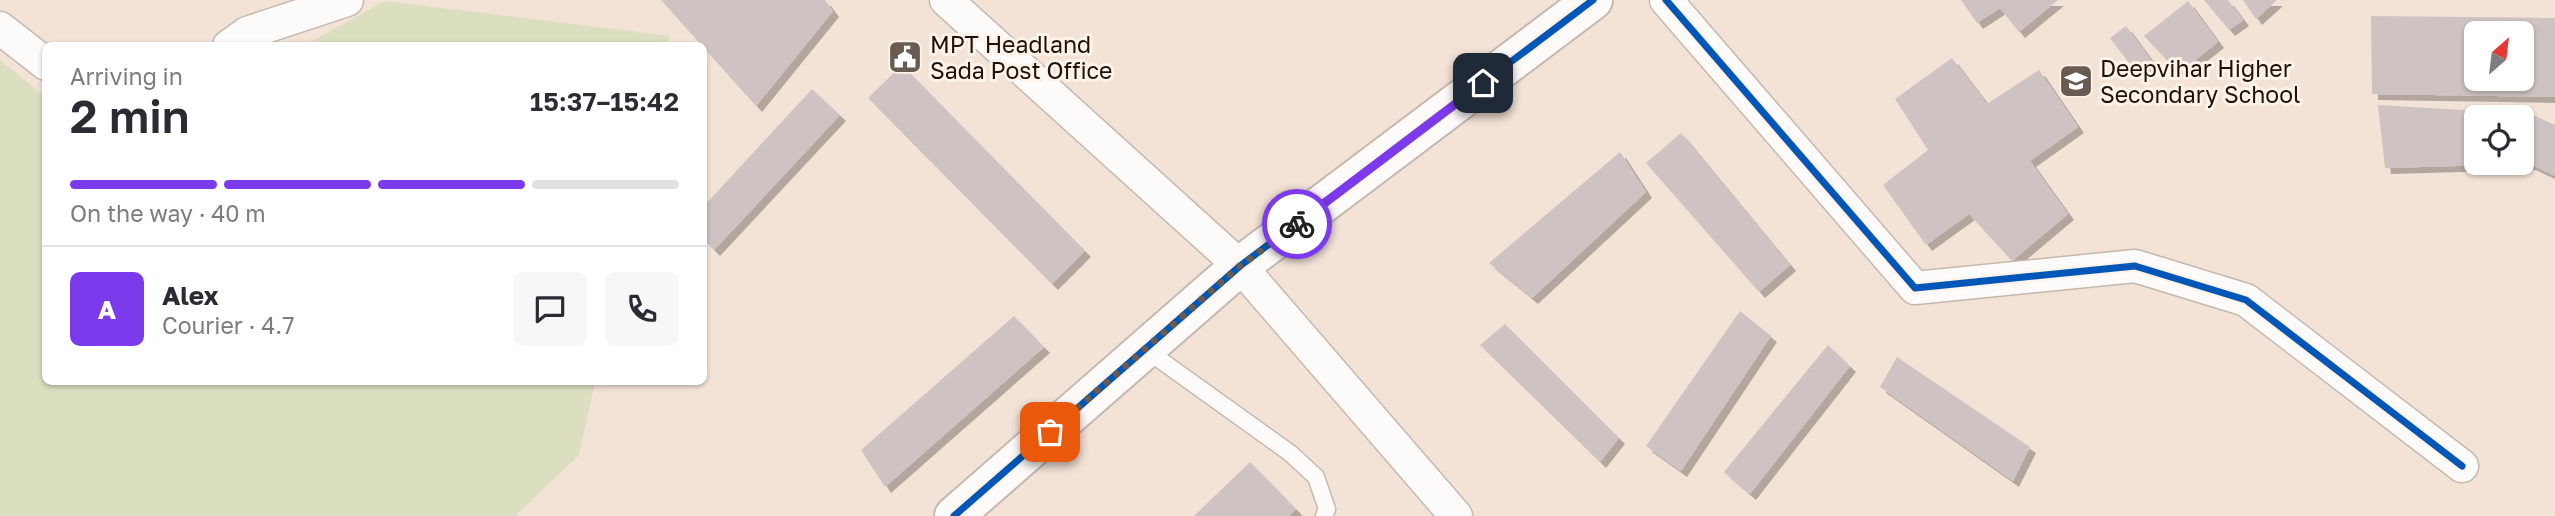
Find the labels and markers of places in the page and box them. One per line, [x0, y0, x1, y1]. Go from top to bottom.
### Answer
place label: MPT Headland Sada Post Office [930, 30, 1112, 84]
public building icon: MPT Headland Sada Post Office [886, 38, 924, 76]
pin [1453, 53, 1513, 113]
place label: Deepvihar Higher Secondary School [2100, 54, 2300, 108]
school or university icon: Deepvihar Higher Secondary School [2057, 62, 2095, 100]
pin [1020, 402, 1080, 462]

